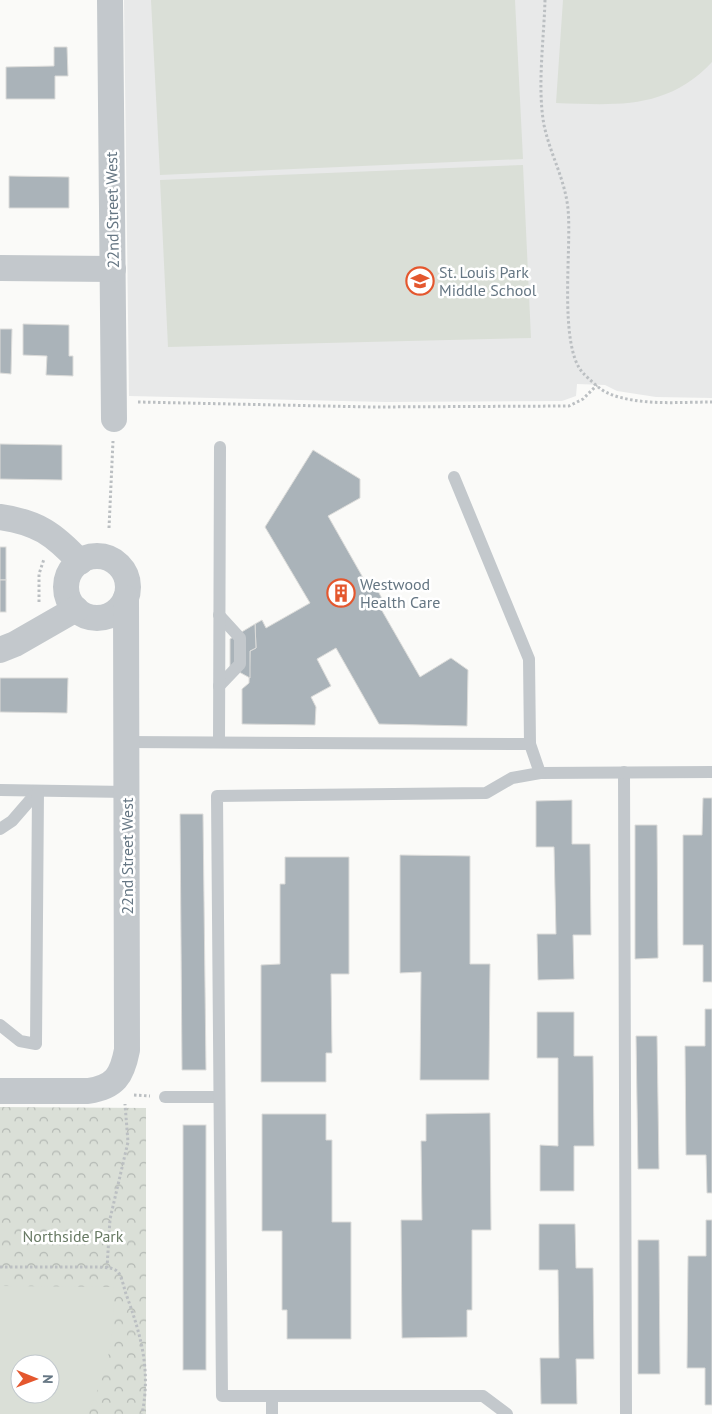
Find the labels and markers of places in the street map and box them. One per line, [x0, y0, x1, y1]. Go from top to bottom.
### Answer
place label: St. Louis Park Middle School [439, 262, 537, 300]
school or university icon: St. Louis Park Middle School [405, 266, 435, 296]
place label: Westwood Health Care [360, 574, 440, 612]
building icon: Westwood Health Care [326, 578, 356, 608]

